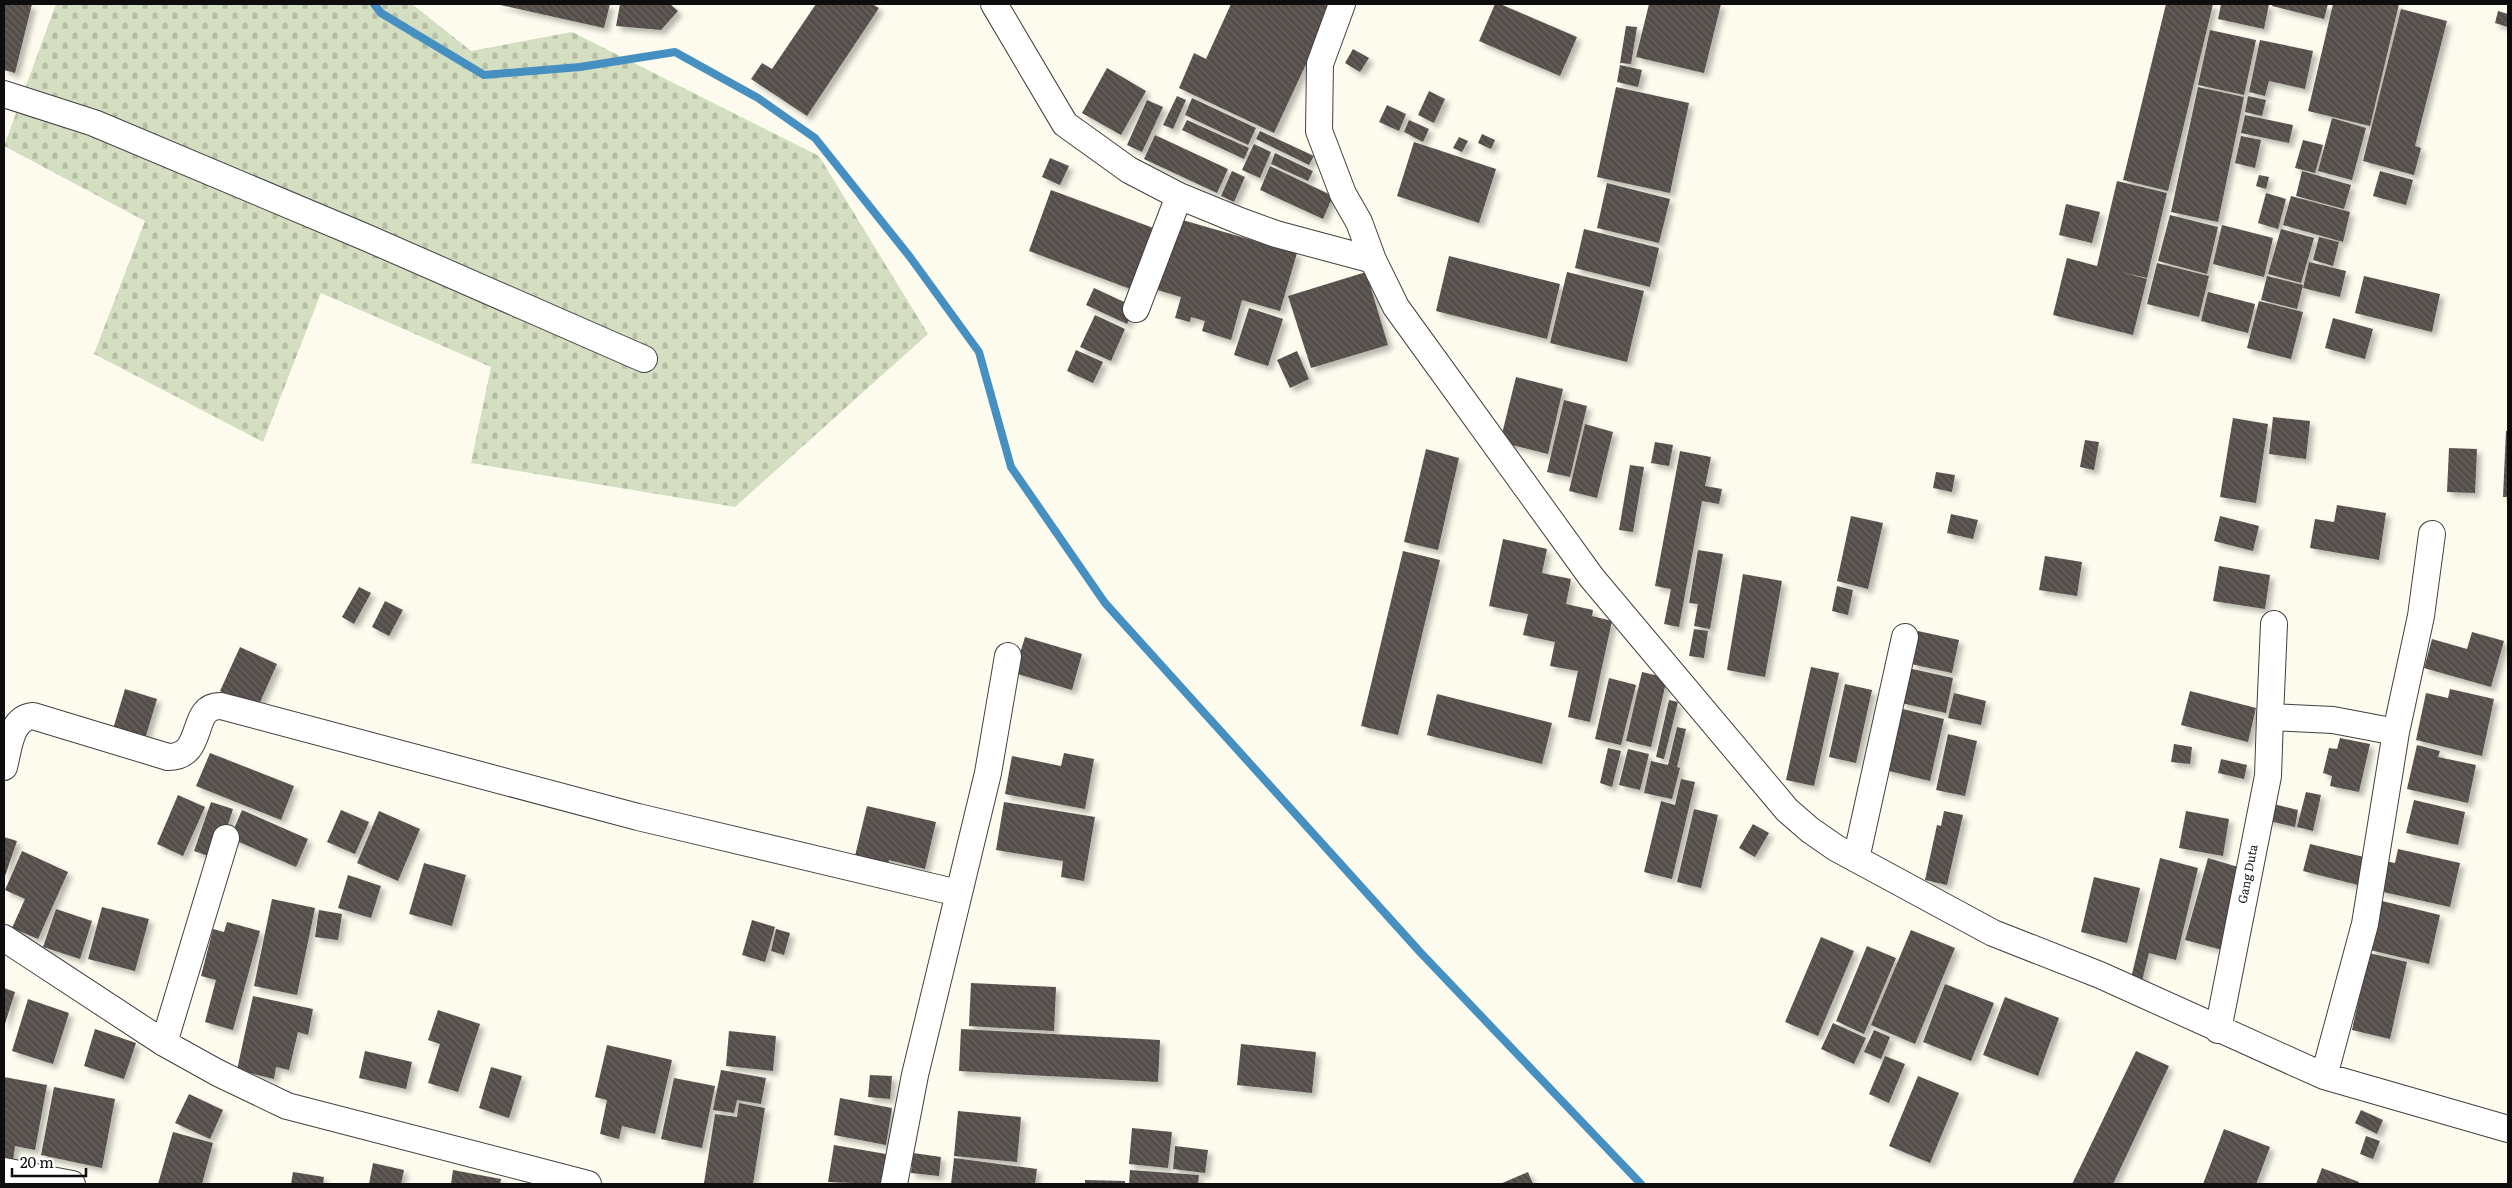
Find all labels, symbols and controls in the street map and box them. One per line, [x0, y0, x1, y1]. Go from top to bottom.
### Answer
street label: Gang Duta [2232, 842, 2262, 905]
scale bar [12, 1146, 86, 1178]
text: 20 m [20, 1150, 54, 1173]

